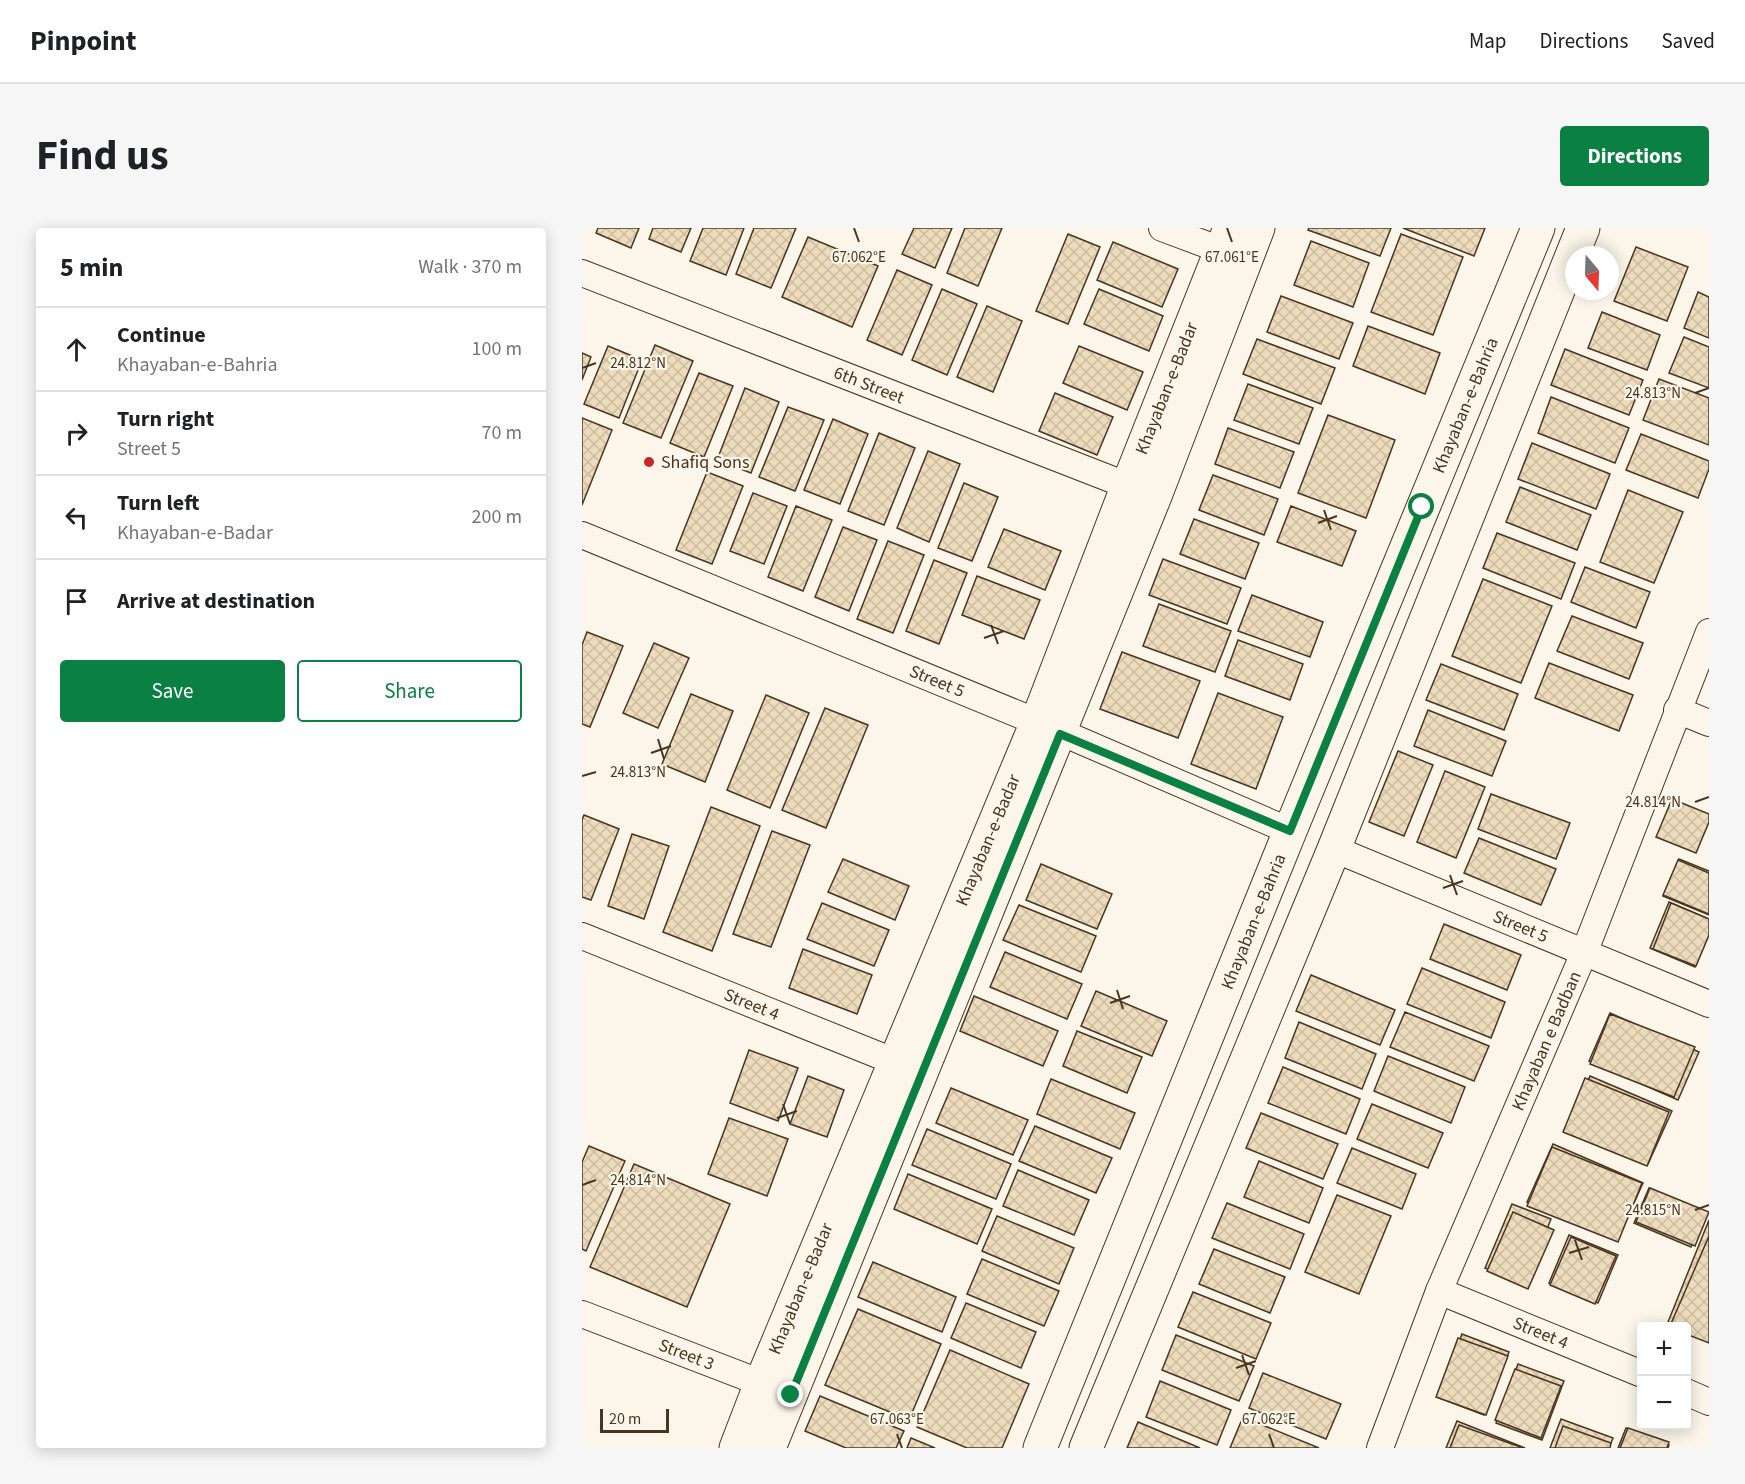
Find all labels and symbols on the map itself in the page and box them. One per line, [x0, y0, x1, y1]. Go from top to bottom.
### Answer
north arrow [1565, 246, 1619, 300]
text: 67.062°E [832, 247, 886, 268]
text: 67.061°E [1205, 247, 1259, 268]
street label: Khayaban-e-Badar [1129, 318, 1205, 458]
street label: Khayaban-e-Bahria [1426, 334, 1505, 477]
text: 24.812°N [610, 353, 666, 374]
street label: 6th Street [830, 360, 908, 410]
text: 24.813°N [1625, 383, 1681, 404]
place label: Shafiq Sons [661, 450, 750, 475]
marker: Shafiq Sons [642, 455, 656, 469]
route start [1408, 493, 1434, 519]
street label: Street 5 [906, 659, 968, 704]
text: 24.813°N [610, 762, 666, 783]
street label: Khayaban-e-Badar [950, 770, 1027, 910]
text: 24.814°N [1625, 792, 1681, 813]
street label: Khayaban-e-Bahria [1215, 850, 1293, 993]
street label: Street 5 [1489, 904, 1552, 949]
street label: Khayaban e Badban [1506, 967, 1588, 1115]
street label: Street 4 [720, 982, 783, 1027]
text: 24.814°N [610, 1170, 666, 1191]
text: 24.815°N [1625, 1200, 1681, 1221]
street label: Khayaban-e-Badar [762, 1218, 840, 1358]
street label: Street 4 [1509, 1311, 1572, 1356]
street label: Street 3 [655, 1333, 718, 1377]
route end [777, 1381, 803, 1407]
scale bar [600, 1406, 669, 1434]
text: 67.063°E [870, 1409, 924, 1430]
text: 67.062°E [1242, 1409, 1296, 1430]

